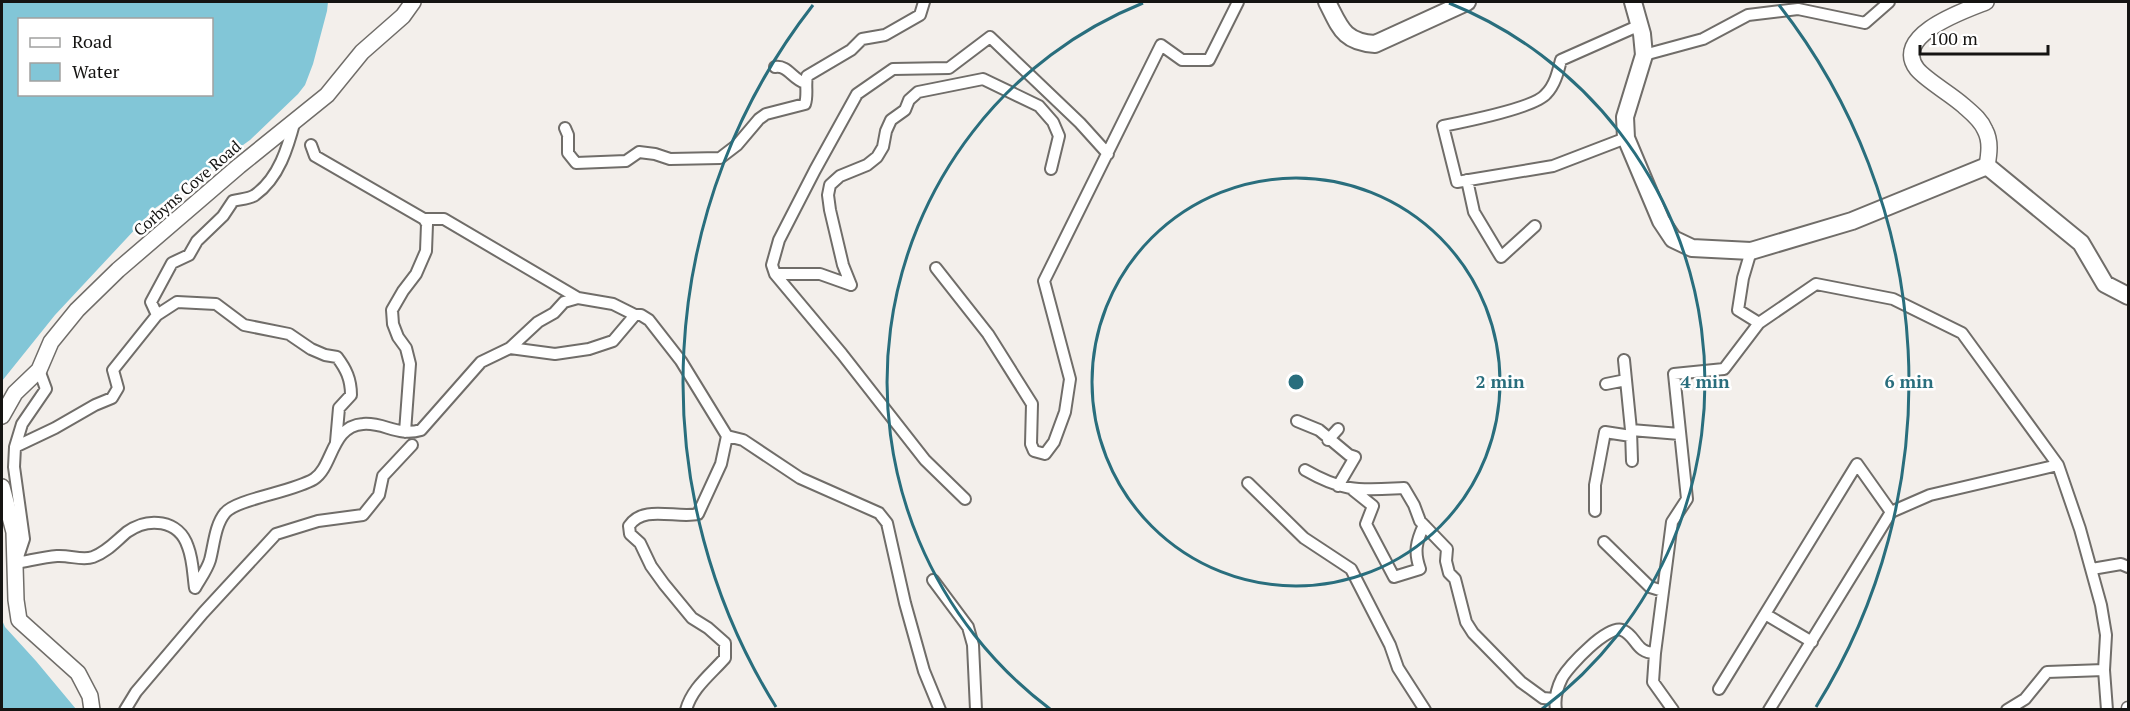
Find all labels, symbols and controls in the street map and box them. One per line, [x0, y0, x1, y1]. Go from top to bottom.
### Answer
legend [18, 18, 213, 96]
scale bar [1920, 18, 2048, 56]
text: 100 m [1929, 26, 1978, 50]
text: Road [72, 29, 112, 53]
text: Water [72, 59, 119, 83]
street label: Corbyns Cove Road [129, 135, 246, 241]
text: 2 min [1475, 369, 1525, 393]
text: 4 min [1680, 369, 1730, 393]
text: 6 min [1884, 369, 1934, 393]
centre of rings [1286, 372, 1306, 392]

